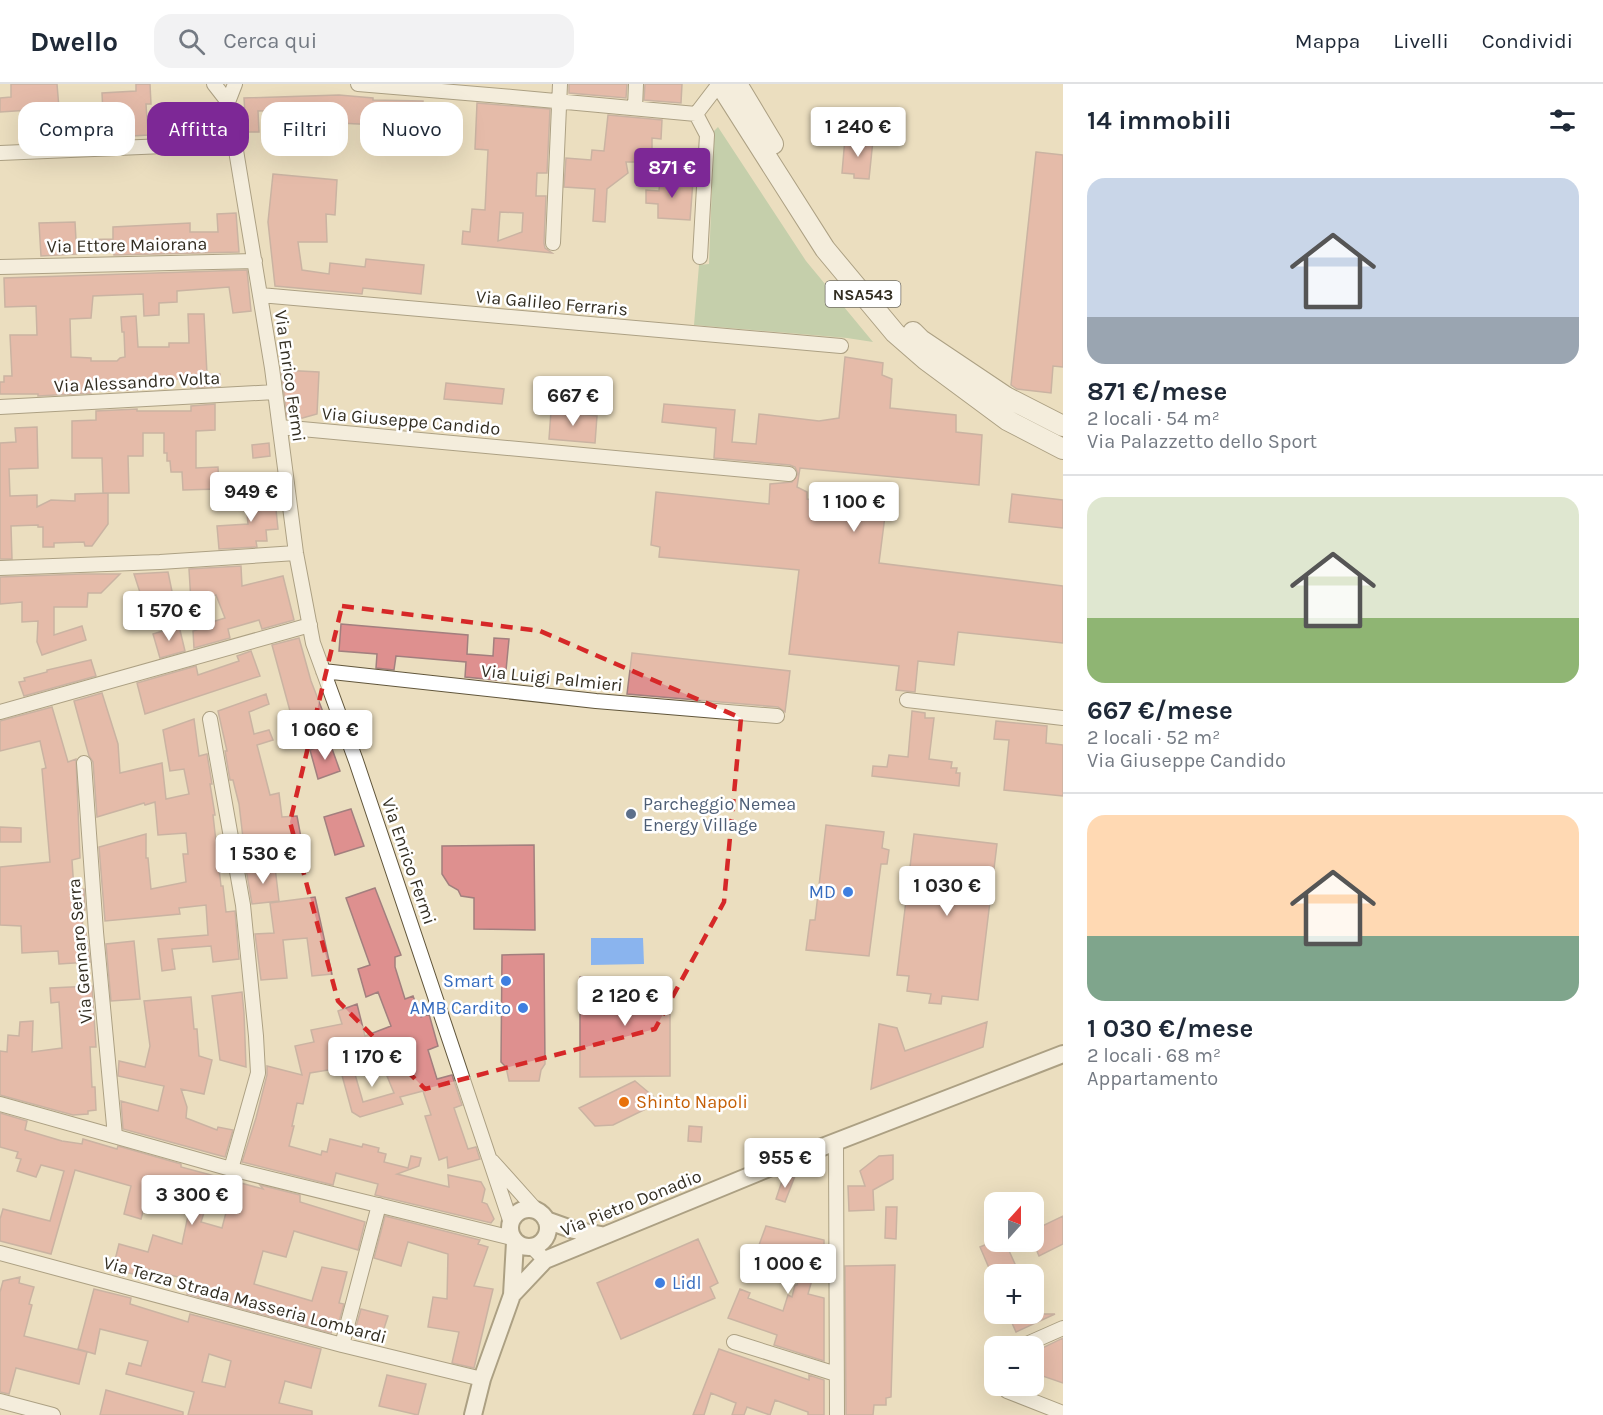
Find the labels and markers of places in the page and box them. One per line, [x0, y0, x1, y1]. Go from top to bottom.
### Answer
pin: 1 240 € [803, 107, 913, 158]
pin: 871 € [630, 148, 714, 199]
pin: 667 € [531, 376, 615, 427]
pin: 949 € [209, 472, 293, 523]
pin: 1 100 € [799, 482, 909, 533]
pin: 1 570 € [114, 591, 224, 642]
pin: 1 060 € [270, 710, 380, 761]
place label: Parcheggio Nemea Energy Village [643, 793, 796, 836]
marker: Parcheggio Nemea Energy Village [624, 807, 638, 821]
pin: 1 530 € [208, 834, 318, 885]
pin: 1 030 € [892, 866, 1002, 917]
place label: MD [809, 881, 836, 903]
marker: MD [841, 885, 855, 899]
place label: Smart [443, 970, 494, 992]
marker: Smart [499, 974, 513, 988]
pin: 2 120 € [570, 976, 680, 1027]
place label: AMB Cardito [410, 997, 511, 1019]
marker: AMB Cardito [516, 1001, 530, 1015]
pin: 1 170 € [317, 1037, 427, 1088]
place label: Shinto Napoli [636, 1091, 748, 1113]
marker: Shinto Napoli [617, 1095, 631, 1109]
pin: 955 € [743, 1138, 827, 1189]
pin: 3 300 € [137, 1175, 247, 1226]
pin: 1 000 € [733, 1244, 843, 1295]
place label: Lidl [672, 1272, 701, 1294]
marker: Lidl [653, 1276, 667, 1290]

